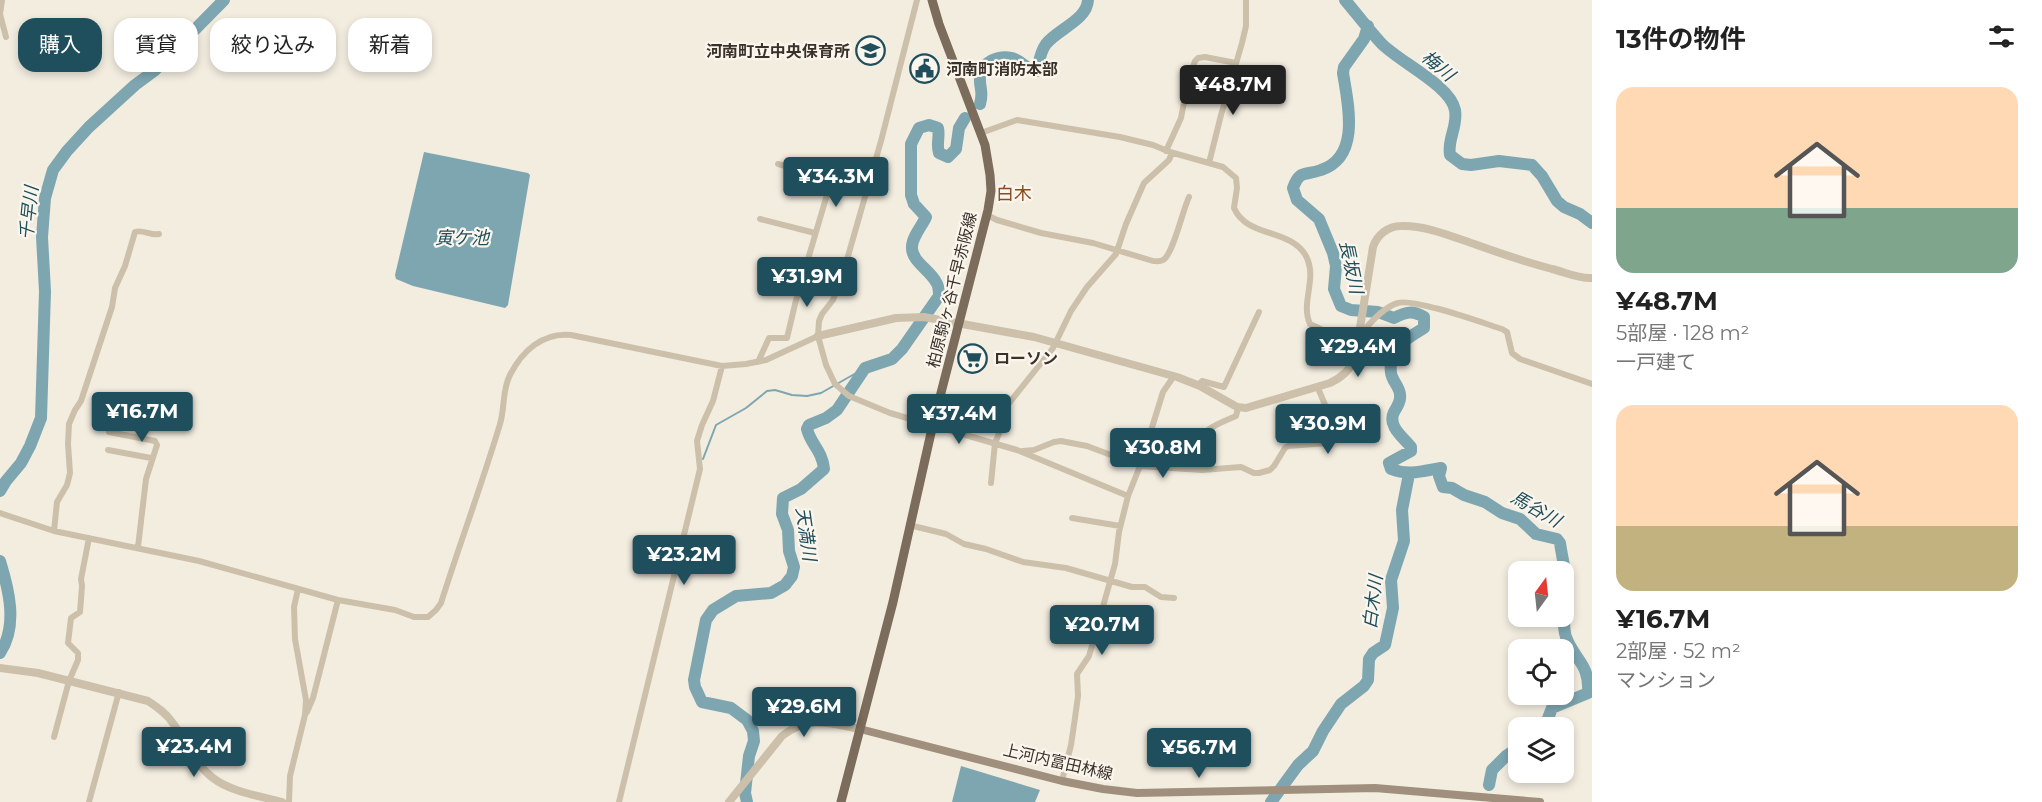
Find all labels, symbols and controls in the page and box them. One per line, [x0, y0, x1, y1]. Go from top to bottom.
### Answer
chip: 購入 [18, 18, 102, 72]
chip: 賃貸 [114, 18, 198, 72]
chip: 絞り込み [210, 18, 336, 72]
chip: 新着 [348, 18, 432, 72]
icon: filters [1985, 20, 2018, 53]
text: 13件の物件 [1616, 23, 1746, 55]
school or university icon: 河南町立中央保育所 [855, 35, 887, 67]
place label: 河南町立中央保育所 [706, 42, 850, 61]
water label: 梅川 [1417, 46, 1460, 87]
public building icon: 河南町消防本部 [909, 53, 941, 85]
place label: 河南町消防本部 [946, 60, 1058, 79]
pin: ¥48.7M [1184, 65, 1282, 116]
text: ¥48.7M [1194, 72, 1272, 96]
icon: home [1763, 126, 1871, 234]
pin: ¥34.3M [787, 157, 885, 208]
text: ¥34.3M [797, 164, 875, 188]
water label: 千早川 [15, 183, 43, 241]
district label: 白木 [996, 183, 1032, 205]
street label: 柏原駒ヶ谷千早赤阪線 [923, 210, 981, 370]
water label: 寅ケ池 [435, 227, 491, 249]
water label: 長坂川 [1335, 238, 1368, 298]
pin: ¥31.9M [758, 257, 856, 308]
text: ¥31.9M [771, 264, 843, 288]
text: ¥48.7M [1616, 285, 1718, 317]
text: 5部屋 · 128 m² [1616, 321, 1749, 345]
pin: ¥29.4M [1309, 327, 1407, 378]
text: ¥29.4M [1319, 334, 1397, 358]
supermarket icon: ローソン [957, 342, 989, 374]
place label: ローソン [994, 349, 1058, 368]
text: 一戸建て [1616, 350, 1696, 374]
pin: ¥16.7M [93, 392, 191, 443]
pin: ¥37.4M [910, 394, 1008, 445]
text: ¥16.7M [106, 399, 178, 423]
text: ¥37.4M [921, 401, 997, 425]
pin: ¥30.9M [1279, 404, 1377, 455]
text: ¥30.9M [1289, 411, 1367, 435]
pin: ¥30.8M [1114, 428, 1212, 479]
text: ¥30.8M [1124, 435, 1202, 459]
icon: home [1763, 444, 1871, 552]
water label: 馬谷川 [1507, 486, 1567, 533]
water label: 天満川 [791, 506, 821, 564]
pin: ¥23.2M [635, 535, 733, 586]
text: ¥23.2M [647, 542, 721, 566]
north arrow [1508, 561, 1574, 627]
map controls [1508, 561, 1574, 783]
water label: 白木川 [1359, 572, 1387, 630]
text: ¥16.7M [1616, 603, 1710, 635]
pin: ¥20.7M [1053, 605, 1151, 656]
text: ¥20.7M [1064, 612, 1140, 636]
button: locate [1508, 639, 1574, 705]
text: 2部屋 · 52 m² [1616, 639, 1741, 663]
text: マンション [1616, 668, 1716, 692]
pin: ¥29.6M [755, 687, 853, 738]
text: ¥29.6M [766, 694, 842, 718]
button: layers [1508, 717, 1574, 783]
pin: ¥23.4M [145, 727, 243, 778]
pin: ¥56.7M [1150, 728, 1248, 779]
text: ¥23.4M [156, 734, 232, 758]
text: ¥56.7M [1161, 735, 1237, 759]
street label: 上河内富田林線 [1001, 740, 1115, 784]

